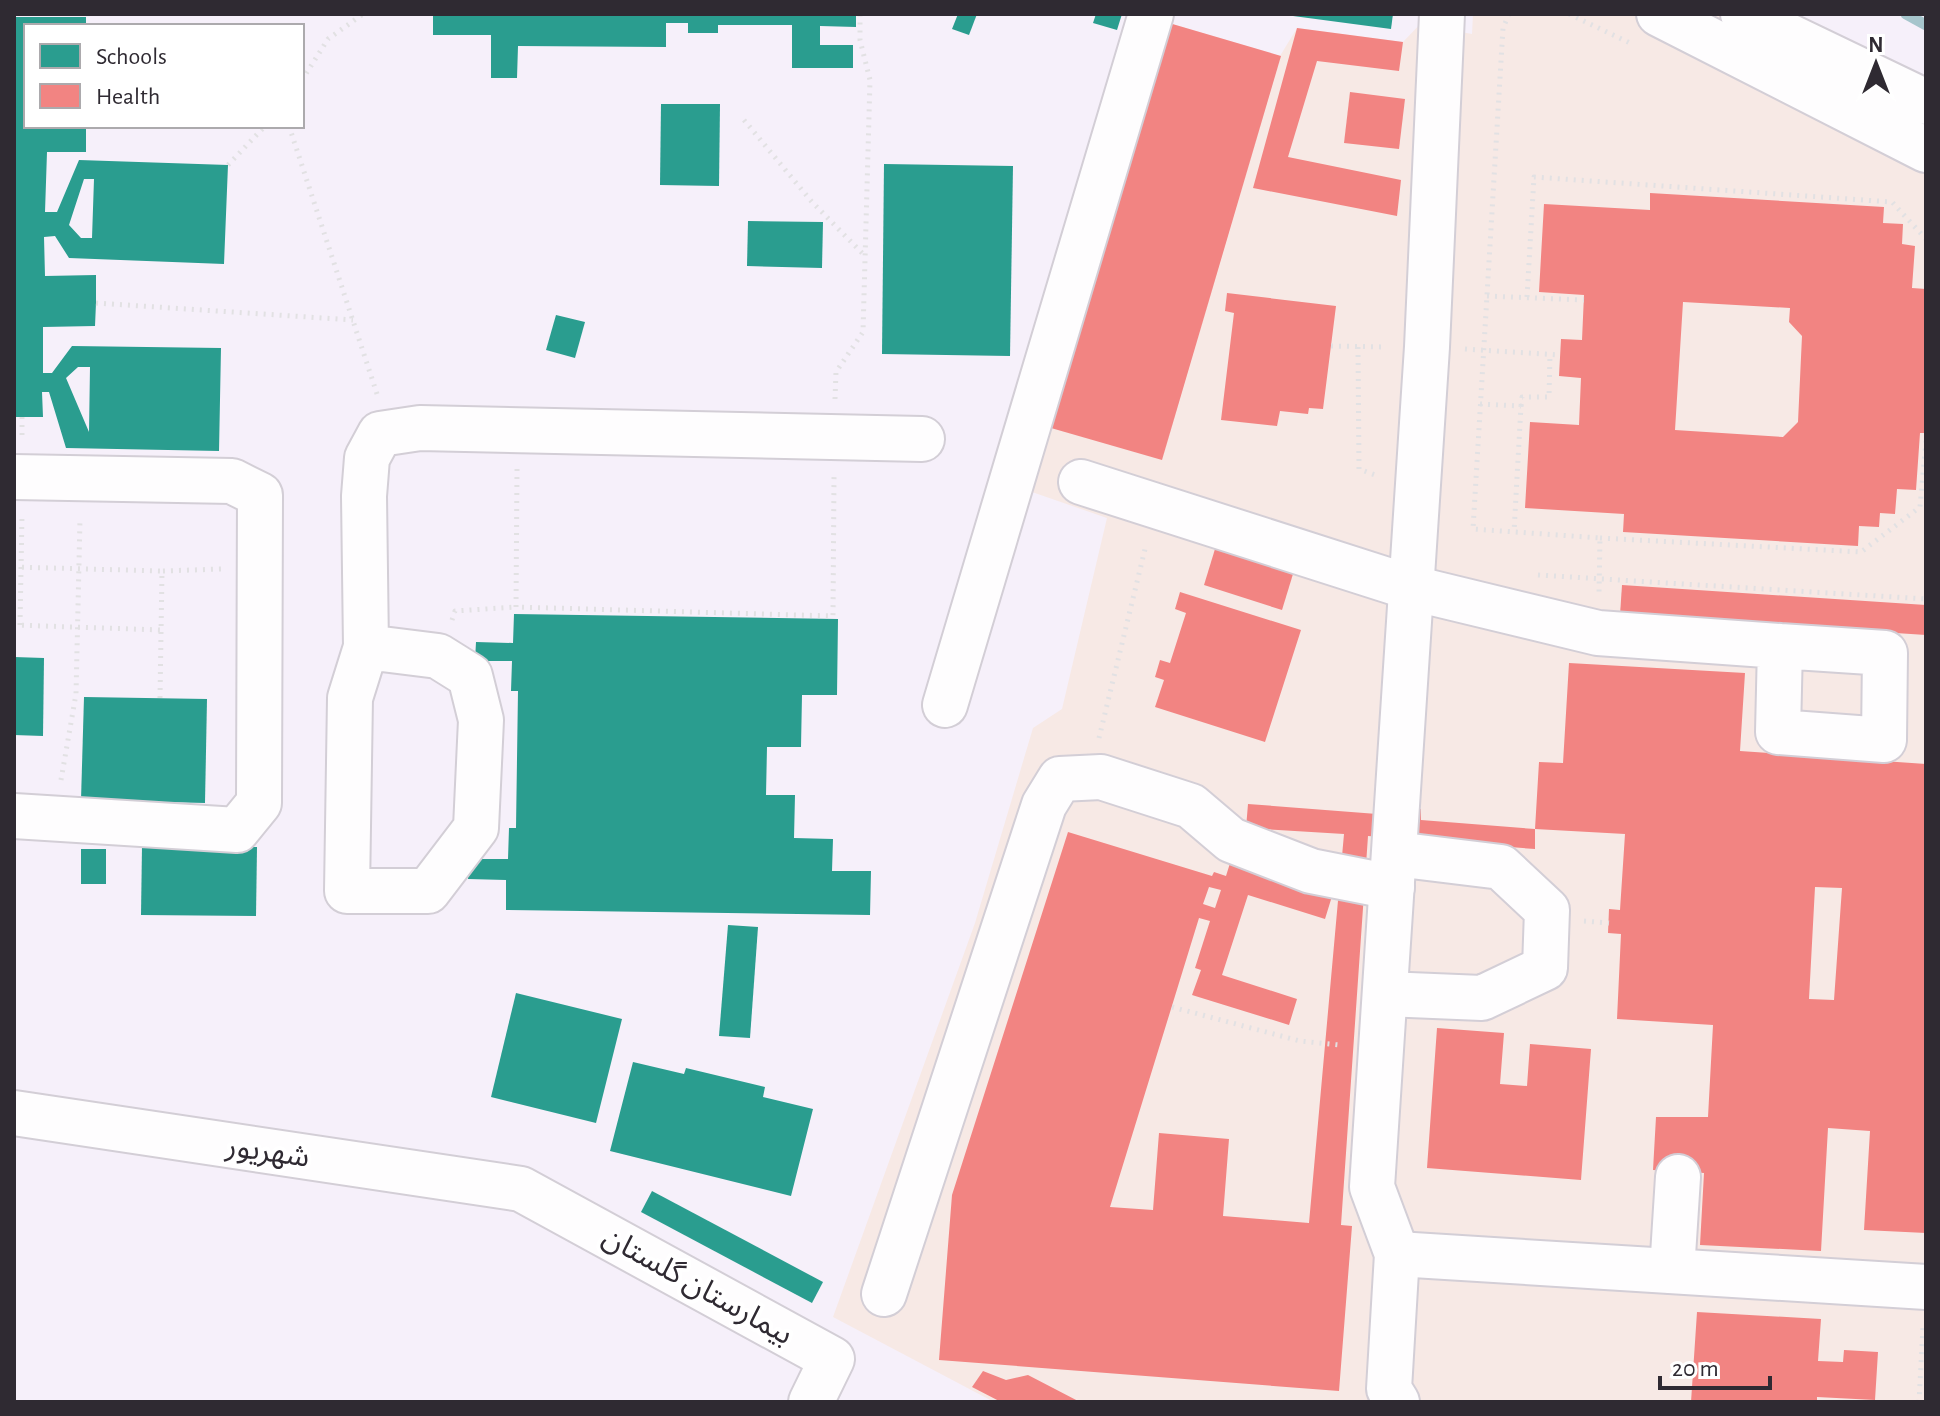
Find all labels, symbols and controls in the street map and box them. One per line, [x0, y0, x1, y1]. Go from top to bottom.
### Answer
legend [24, 24, 304, 128]
north arrow [1836, 24, 1916, 104]
text: N [1868, 34, 1884, 56]
text: Schools [96, 45, 167, 69]
text: Health [96, 85, 160, 109]
street label: شهریور [223, 1131, 311, 1174]
street label: بیمارستان گلستان [597, 1221, 798, 1351]
scale bar [1660, 1340, 1770, 1390]
text: 20 m [1672, 1357, 1719, 1381]

